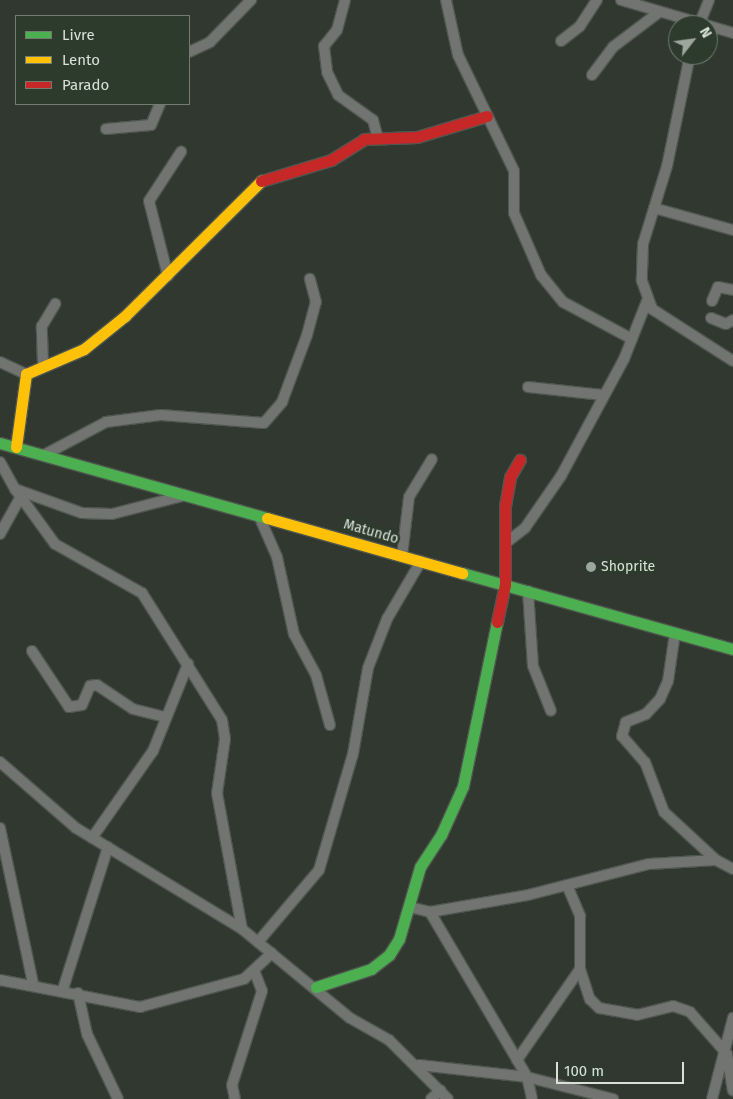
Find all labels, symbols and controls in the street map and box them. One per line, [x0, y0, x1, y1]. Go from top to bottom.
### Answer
legend [15, 15, 190, 105]
north arrow [668, 15, 718, 65]
text: N [696, 24, 715, 41]
text: Livre [62, 26, 95, 44]
text: Lento [62, 51, 100, 69]
text: Parado [62, 76, 109, 94]
street label: Matundo [342, 516, 400, 548]
place label: Shoprite [601, 559, 655, 575]
marker: Shoprite [585, 561, 597, 573]
scale bar [558, 1052, 686, 1084]
text: 100 m [564, 1062, 604, 1080]

